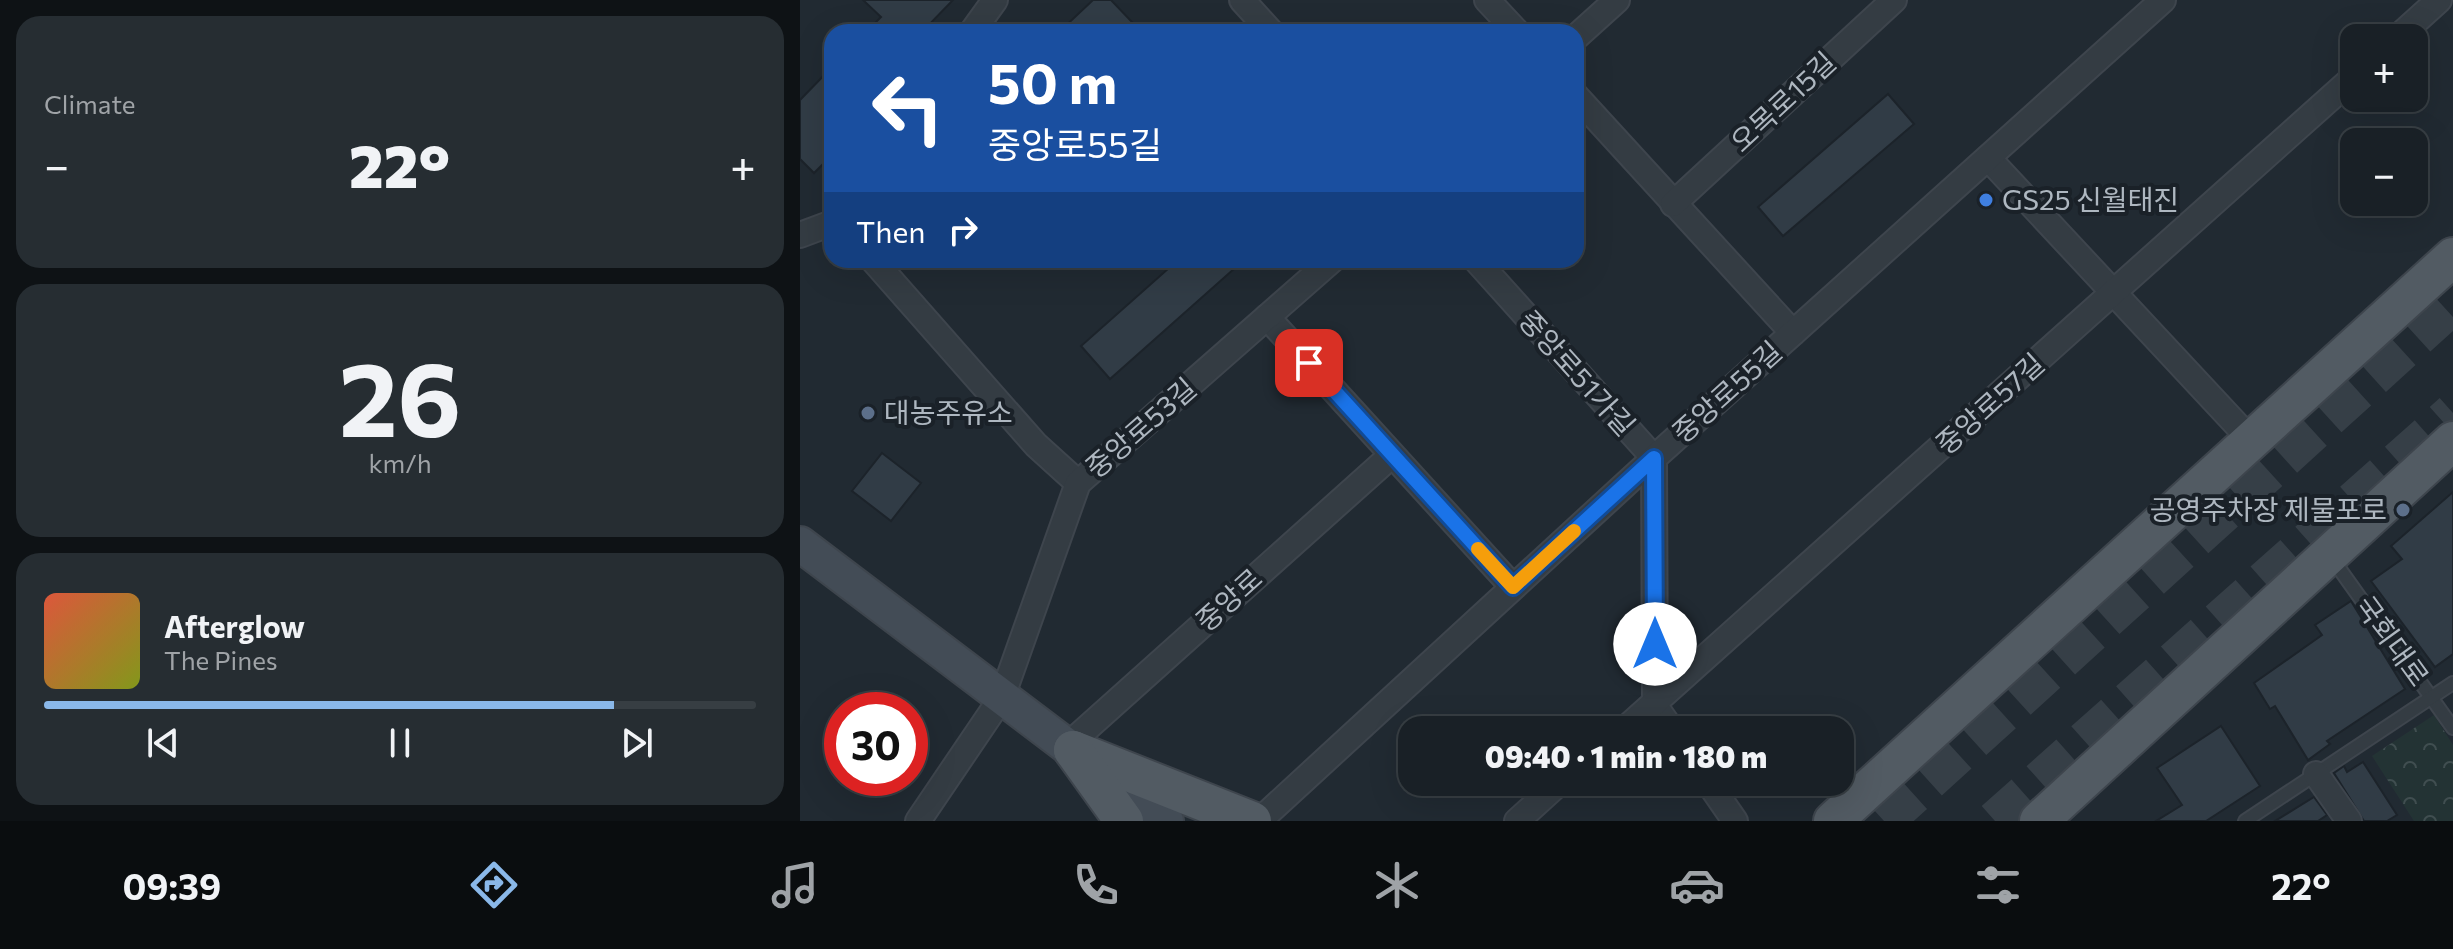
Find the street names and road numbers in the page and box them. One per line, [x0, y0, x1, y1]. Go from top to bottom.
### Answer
street label: 오목로15길 [1723, 44, 1842, 158]
street label: 중앙로51가길 [1513, 303, 1643, 442]
street label: 중앙로55길 [1665, 333, 1788, 449]
street label: 중앙로57길 [1928, 346, 2050, 461]
street label: 중앙로53길 [1078, 370, 1202, 484]
street label: 중앙로 [1188, 561, 1268, 638]
street label: 국회대로 [2349, 589, 2437, 692]

